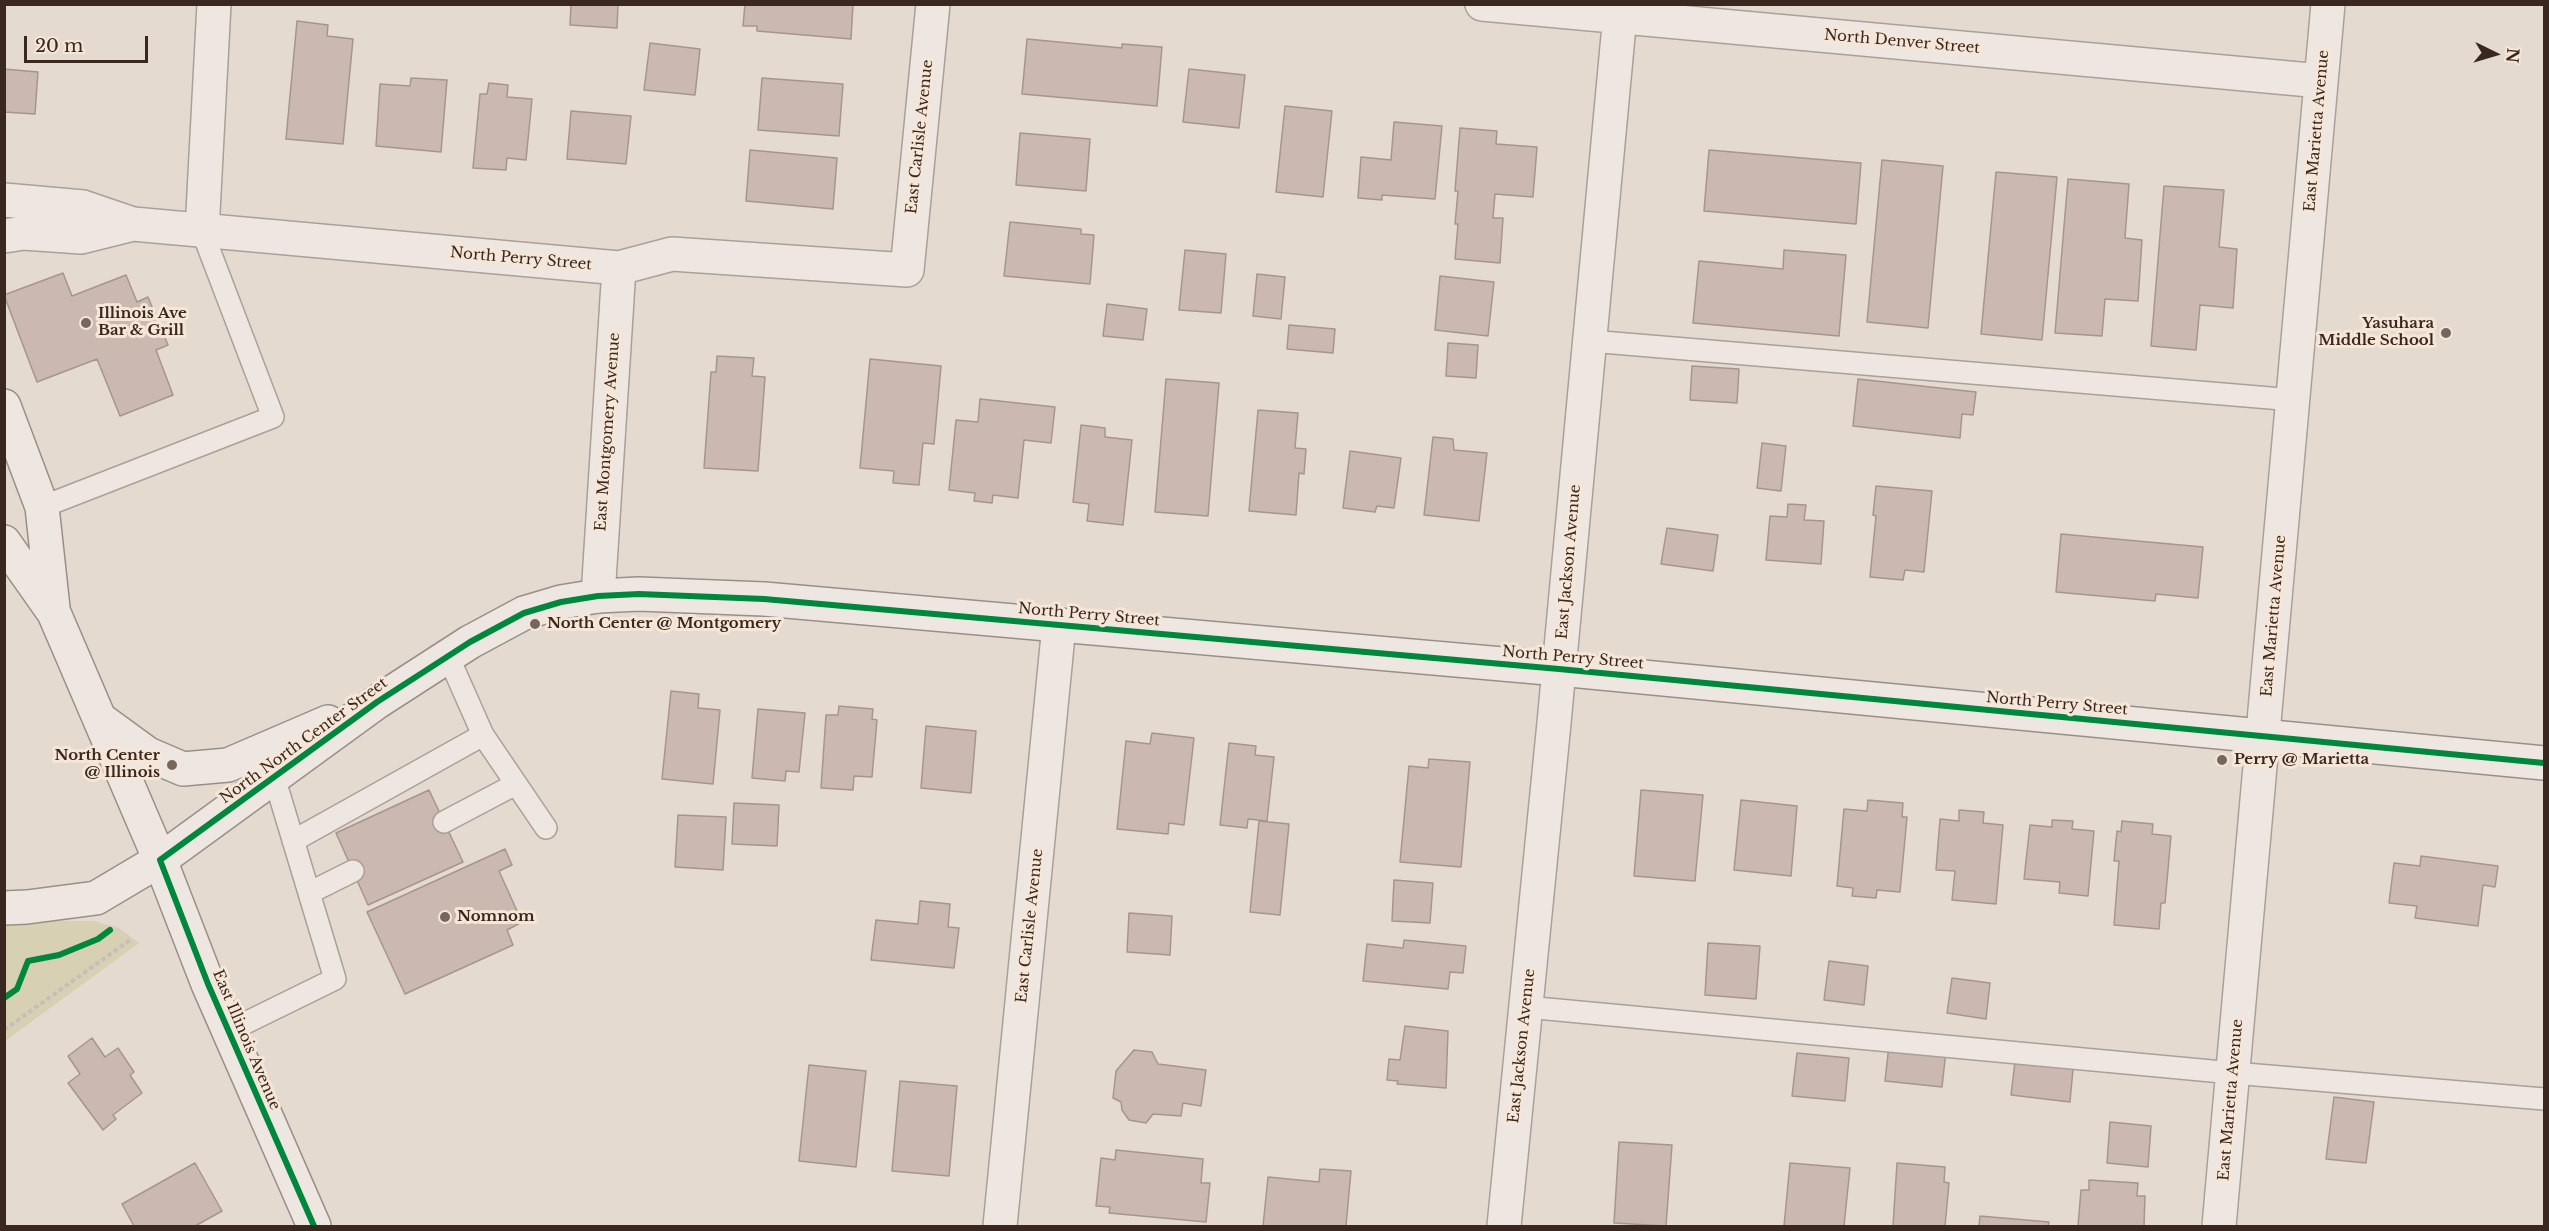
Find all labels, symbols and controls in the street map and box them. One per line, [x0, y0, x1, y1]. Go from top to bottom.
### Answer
scale bar [27, 24, 152, 62]
north arrow [2465, 24, 2525, 84]
street label: North Denver Street [1823, 26, 1981, 58]
text: 20 m [35, 35, 83, 57]
text: N [2502, 47, 2524, 64]
street label: East Marietta Avenue [2301, 49, 2333, 213]
street label: East Carlisle Avenue [903, 59, 937, 215]
street label: North Perry Street [449, 244, 593, 274]
place label: Illinois Ave Bar & Grill [98, 305, 187, 340]
place label: Yasuhara Middle School [2318, 315, 2434, 350]
marker: Illinois Ave Bar & Grill [79, 316, 93, 330]
marker: Yasuhara Middle School [2439, 326, 2453, 340]
street label: East Montgomery Avenue [592, 332, 624, 532]
street label: East Jackson Avenue [1553, 484, 1585, 640]
street label: East Marietta Avenue [2258, 534, 2290, 698]
street label: North Perry Street [1017, 600, 1161, 630]
place label: North Center @ Montgomery [547, 615, 781, 633]
marker: North Center @ Montgomery [528, 617, 542, 631]
street label: North Perry Street [1501, 643, 1645, 673]
street label: North North Center Street [217, 674, 391, 808]
street label: North Perry Street [1985, 689, 2129, 719]
place label: North Center @ Illinois [55, 747, 160, 782]
place label: Perry @ Marietta [2234, 751, 2369, 769]
marker: Perry @ Marietta [2215, 753, 2229, 767]
marker: North Center @ Illinois [165, 758, 179, 772]
street label: East Carlisle Avenue [1013, 848, 1047, 1004]
place label: Nomnom [457, 908, 535, 926]
marker: Nomnom [438, 910, 452, 924]
street label: East Illinois Avenue [208, 967, 284, 1113]
street label: East Jackson Avenue [1505, 968, 1539, 1124]
street label: East Marietta Avenue [2215, 1018, 2247, 1182]

